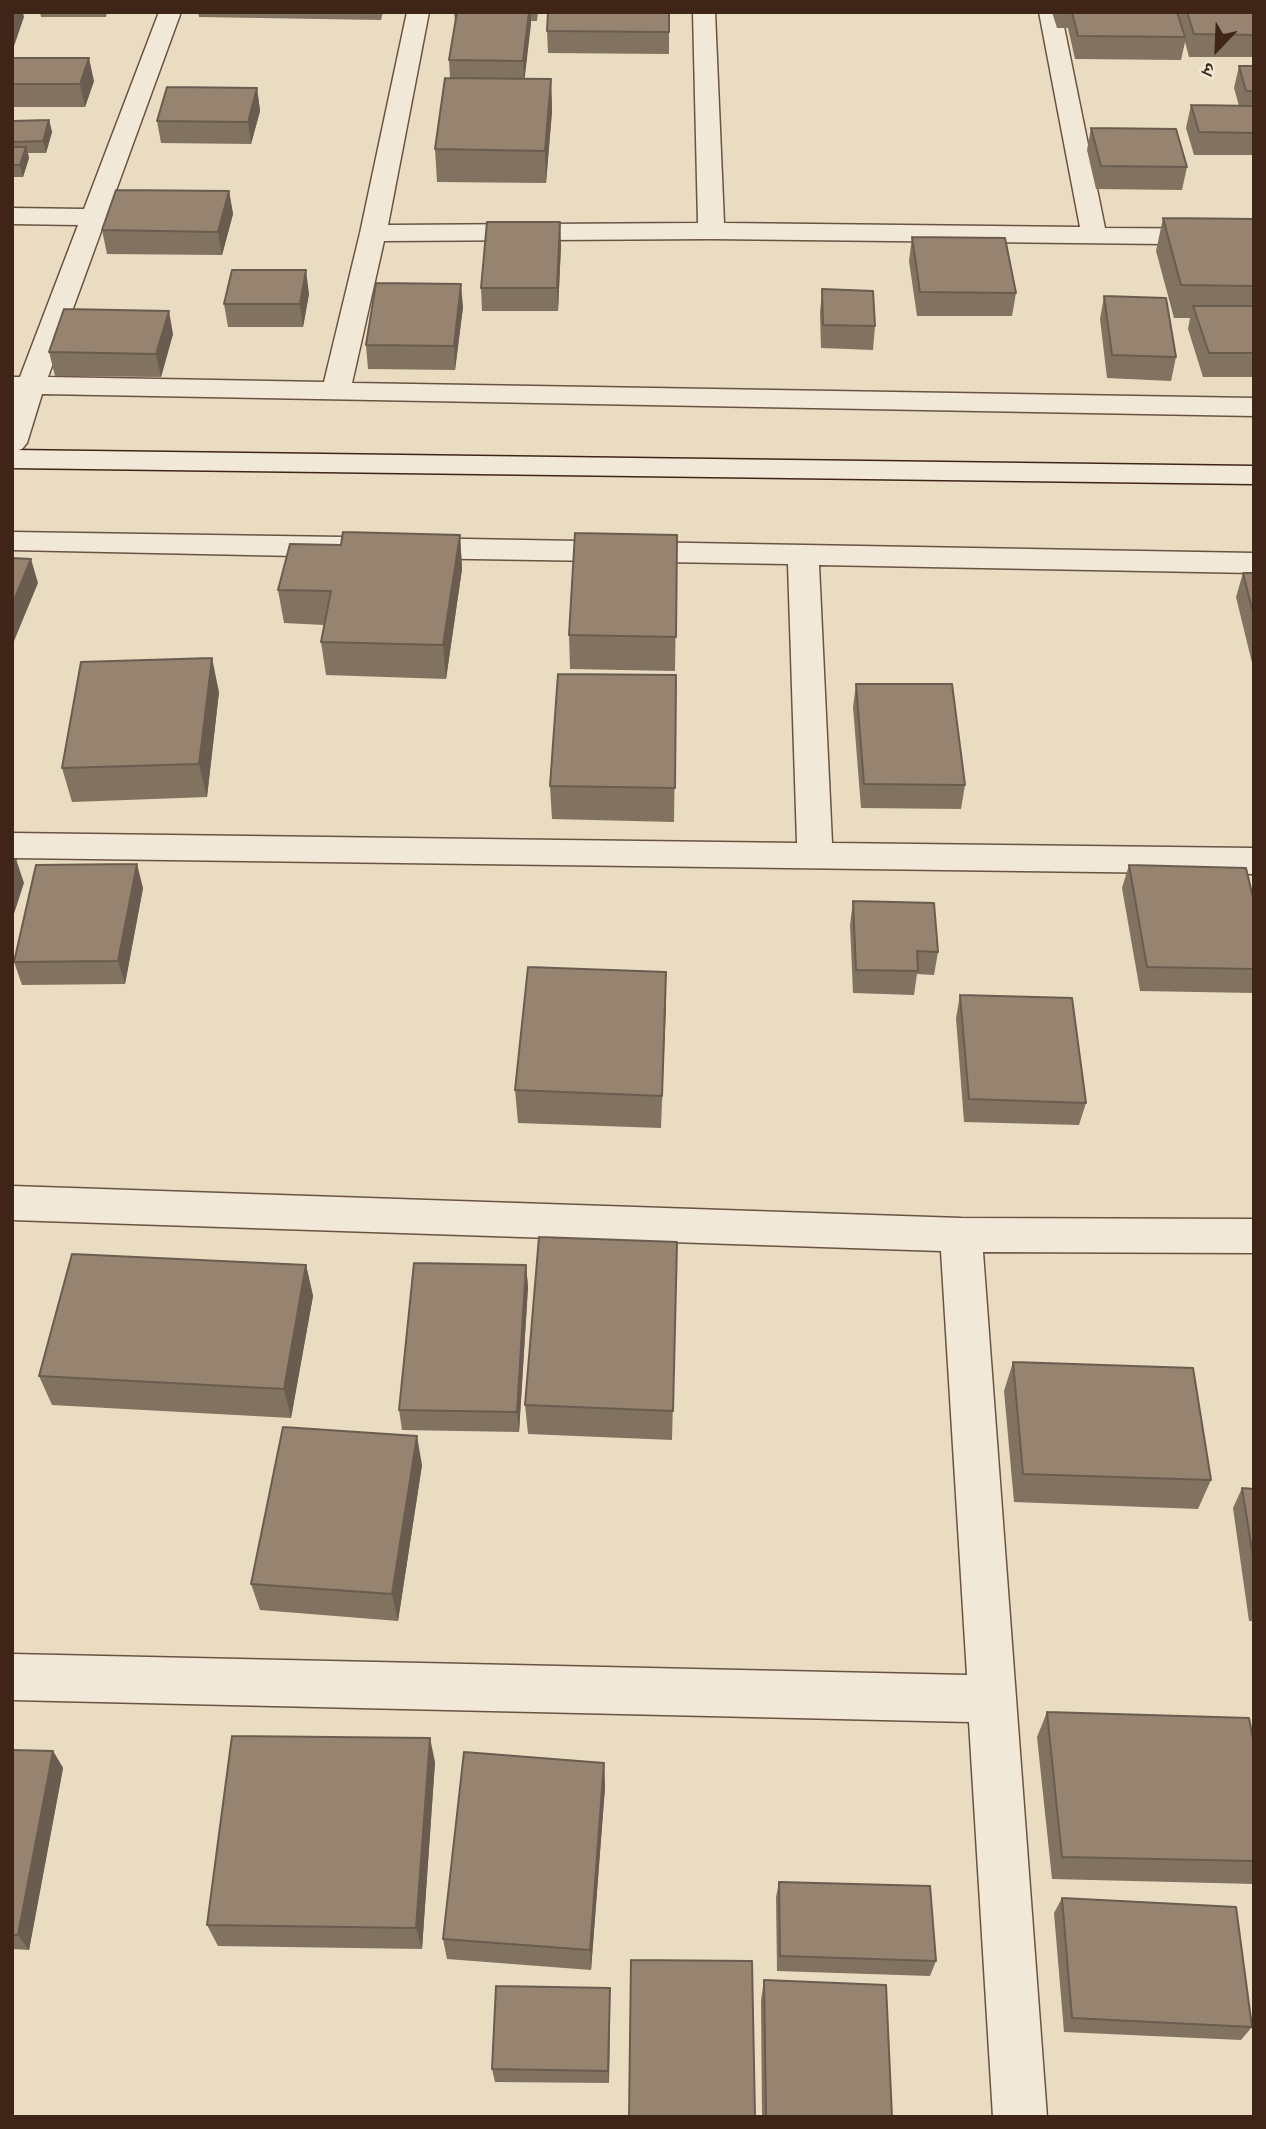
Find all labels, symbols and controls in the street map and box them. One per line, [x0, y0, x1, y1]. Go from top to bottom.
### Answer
north arrow [1182, 14, 1252, 84]
text: उ [1200, 55, 1218, 81]

